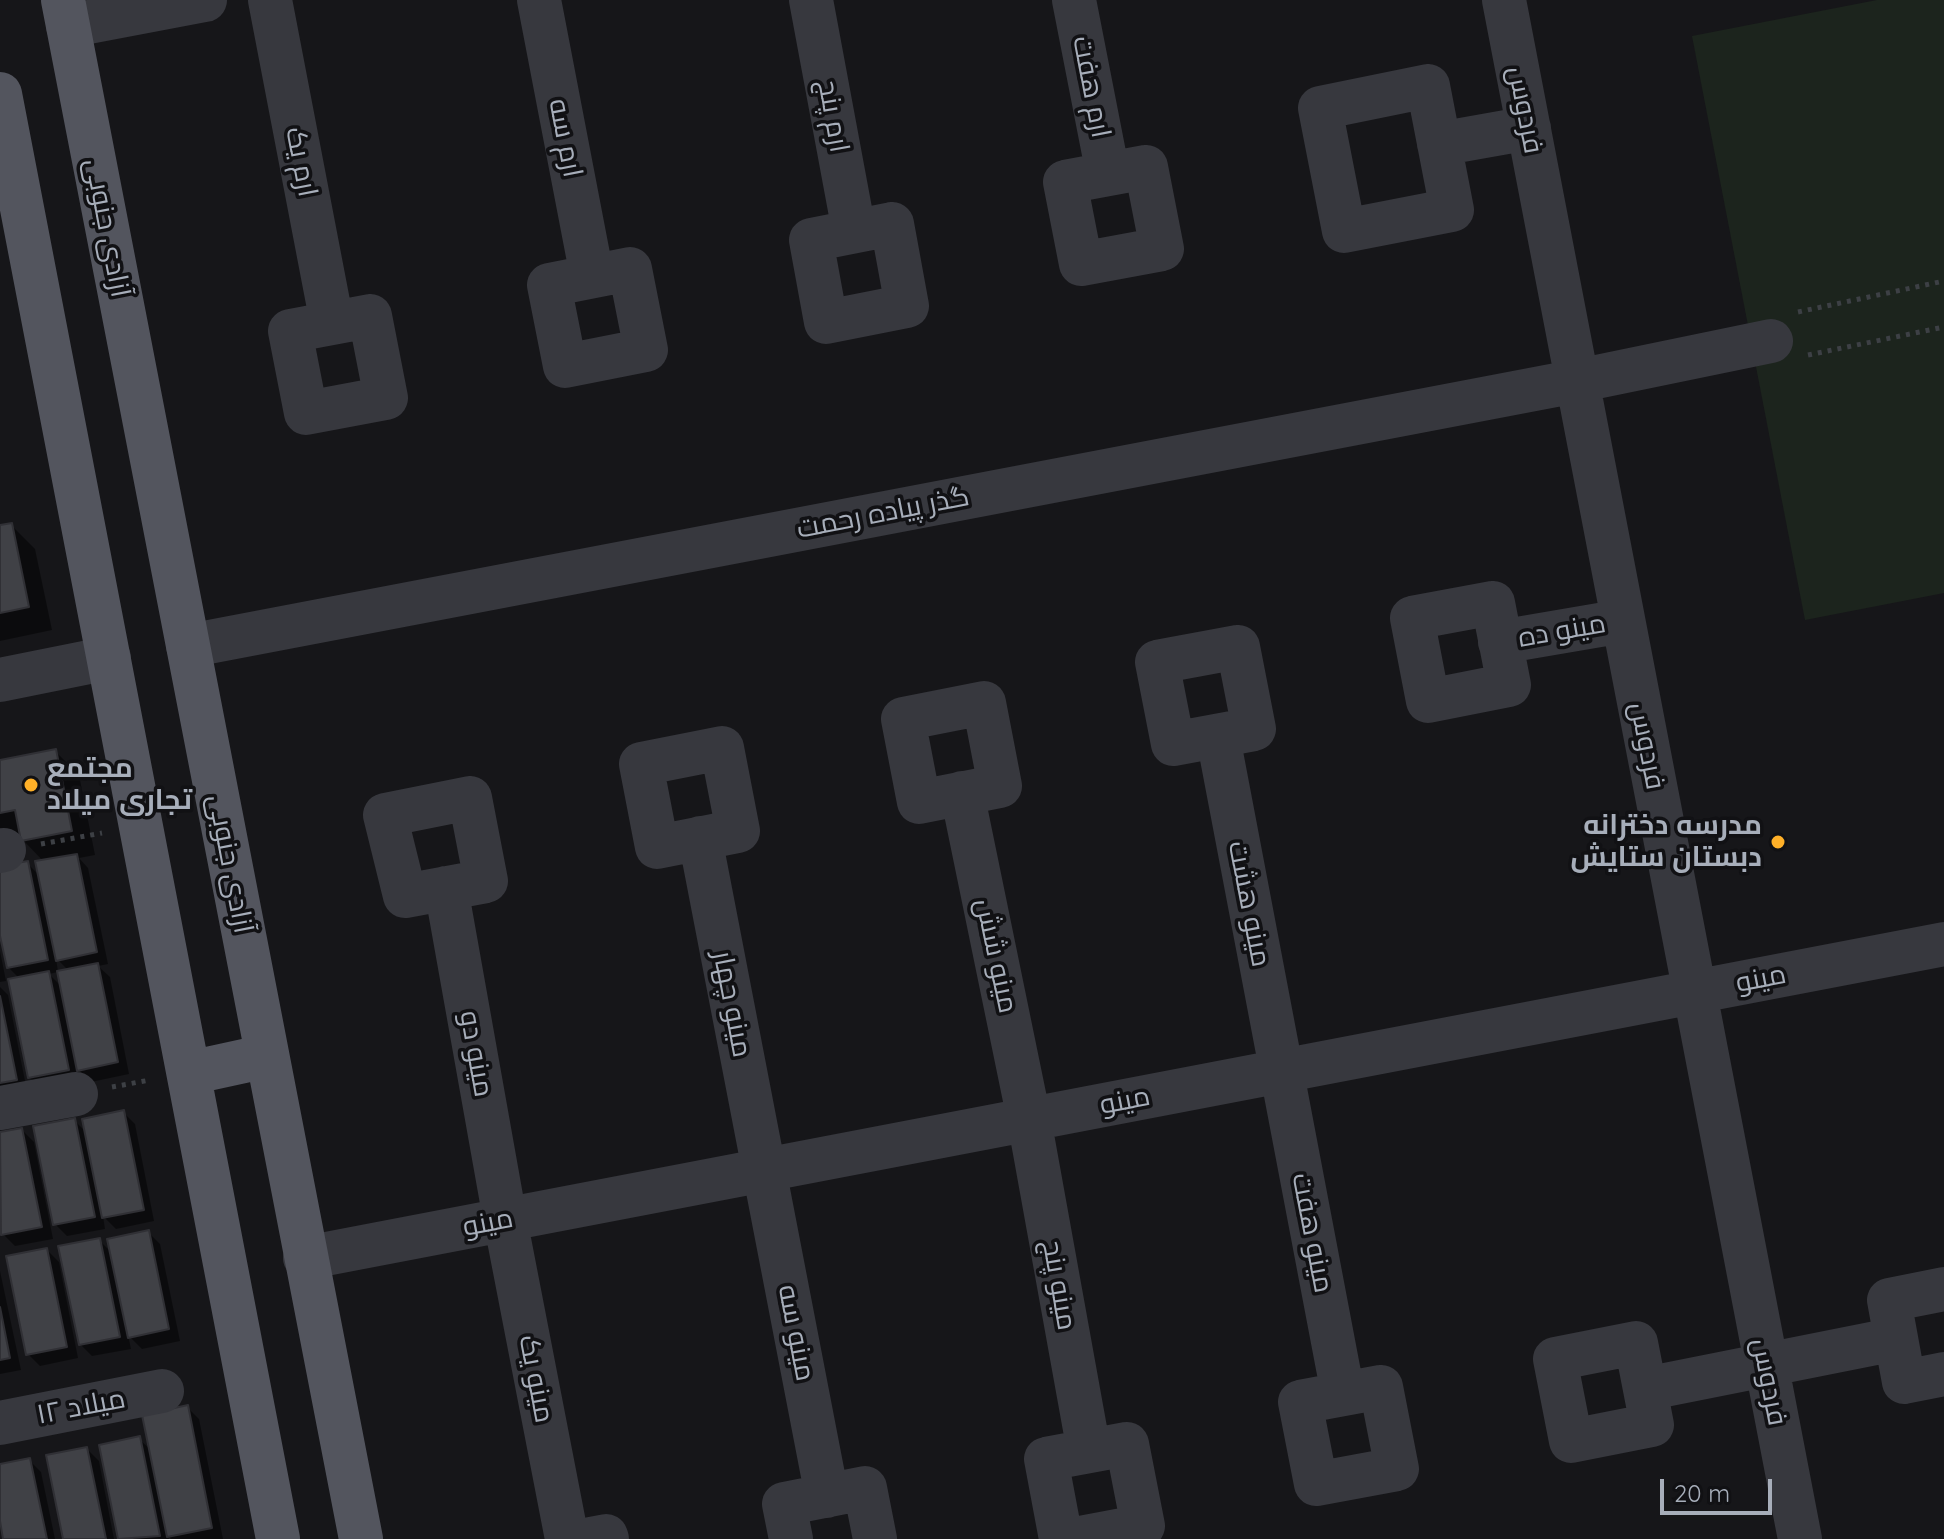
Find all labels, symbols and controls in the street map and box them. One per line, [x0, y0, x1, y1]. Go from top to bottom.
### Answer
street label: ارم هفت [1065, 33, 1117, 141]
street label: فردوس [1500, 64, 1550, 156]
street label: ارم پنج [810, 77, 856, 155]
street label: ارم سه [541, 96, 589, 180]
street label: ارم یک [278, 124, 324, 200]
street label: آزادی جنوبی [77, 156, 137, 300]
street label: گذر پیاده رحمت [794, 480, 972, 546]
street label: مینو ده [1516, 607, 1608, 655]
street label: فردوس [1622, 700, 1672, 792]
place label: مجتمع تجاری میلاد [47, 752, 192, 818]
marker: مجتمع تجاری میلاد [22, 776, 40, 794]
street label: آزادی جنوبی [200, 792, 260, 936]
place label: مدرسه دخترانه دبستان ستایش [1571, 809, 1762, 875]
marker: مدرسه دخترانه دبستان ستایش [1769, 833, 1787, 851]
street label: مینو هشت [1220, 838, 1278, 970]
street label: مینو شش [967, 896, 1025, 1016]
street label: مینو چهار [705, 948, 759, 1060]
street label: مینو [1733, 958, 1789, 1000]
street label: مینو دو [452, 1008, 500, 1100]
street label: مینو [1097, 1080, 1153, 1122]
street label: مینو هفت [1284, 1170, 1340, 1296]
street label: مینو [460, 1202, 516, 1244]
street label: مینو پنج [1035, 1237, 1083, 1333]
street label: مینو سه [770, 1282, 822, 1384]
street label: مینو یک [511, 1332, 561, 1426]
street label: فردوس [1744, 1336, 1794, 1428]
street label: میلاد ۱۲ [34, 1382, 128, 1432]
scale bar [1664, 1463, 1776, 1513]
text: 20 m [1674, 1478, 1730, 1508]

